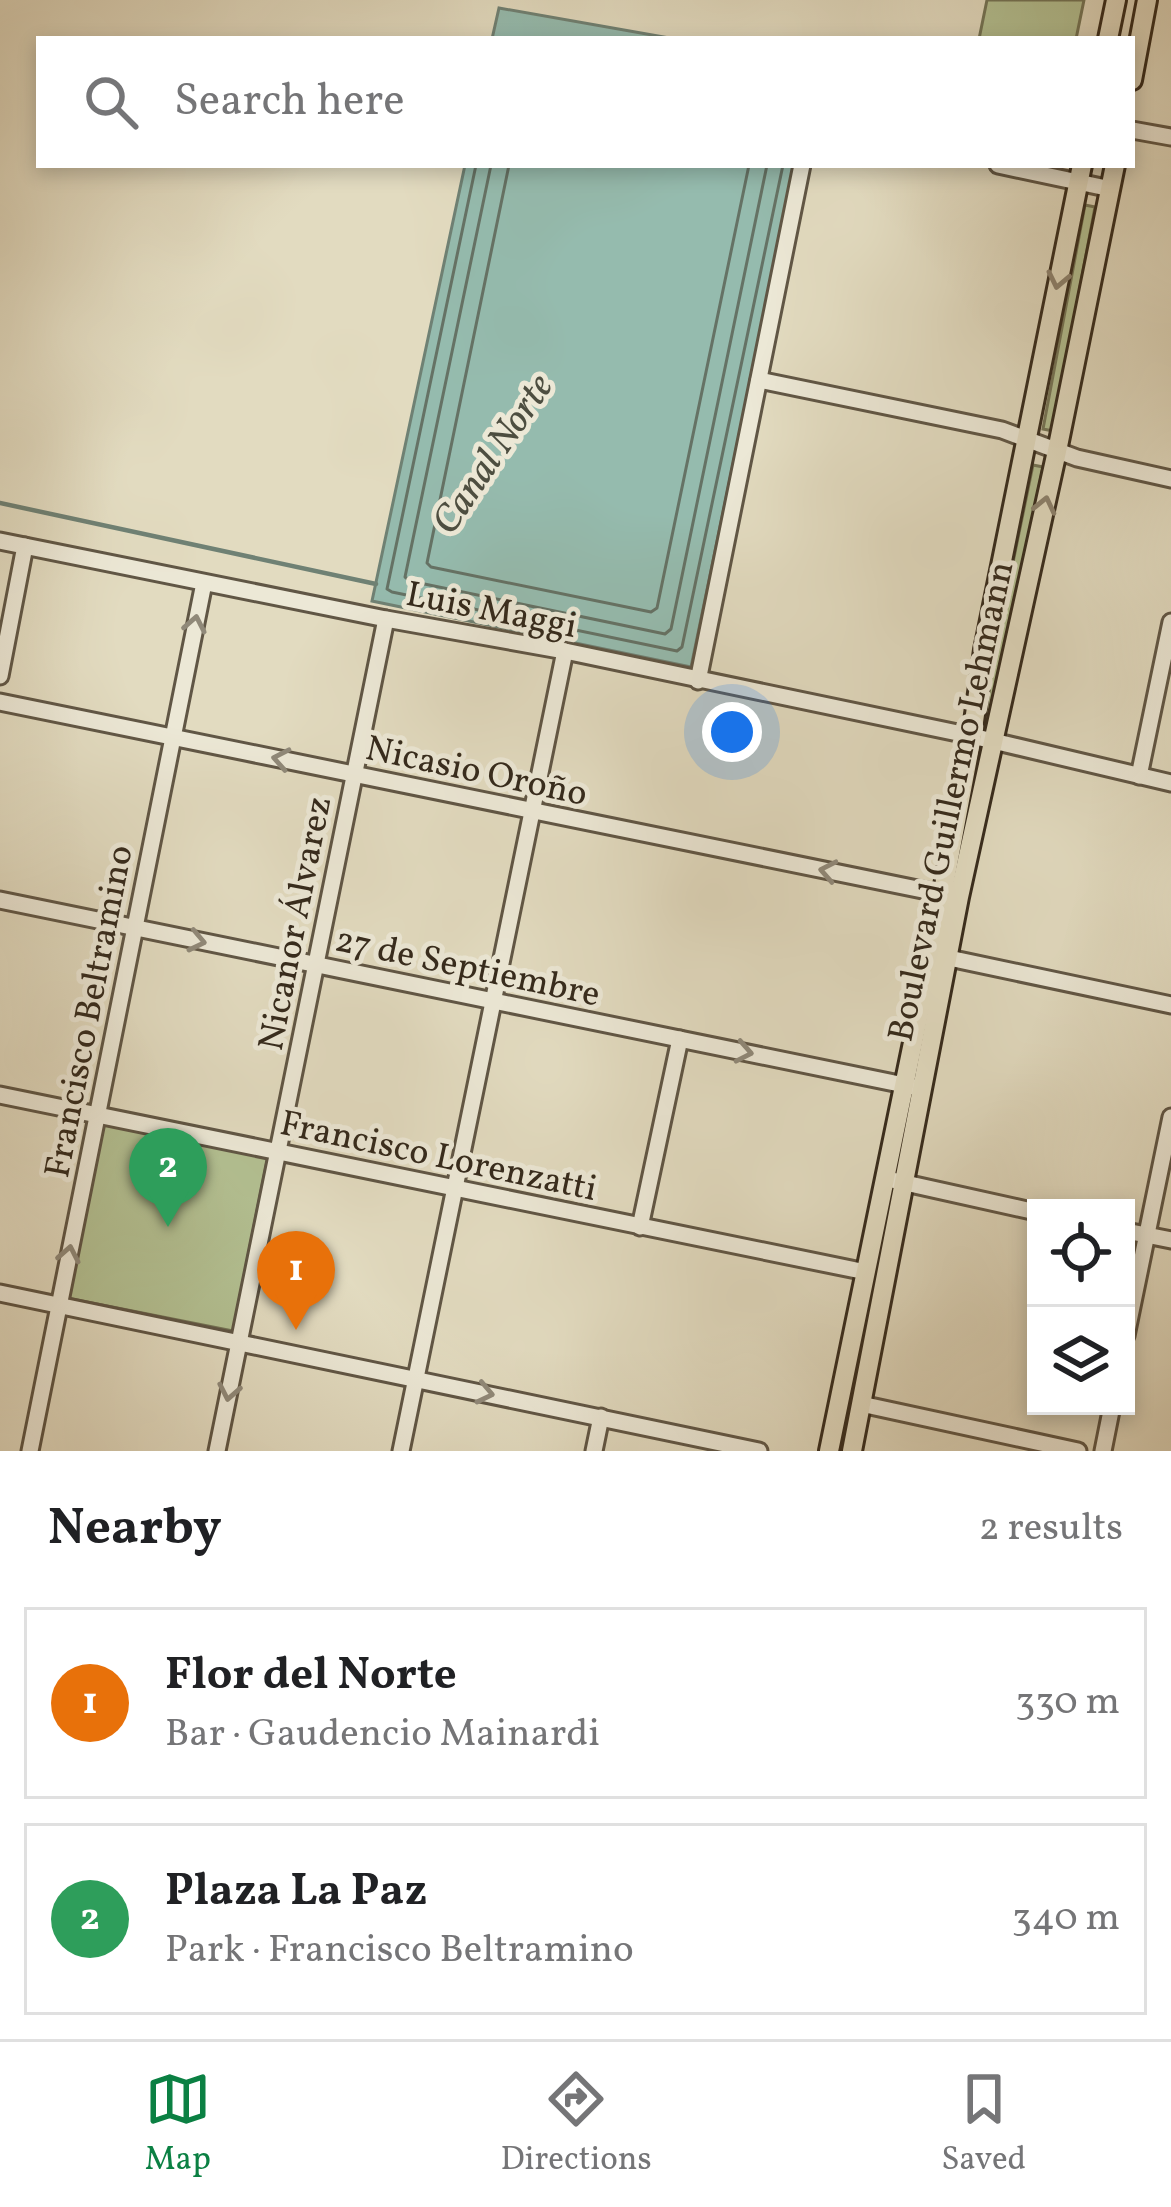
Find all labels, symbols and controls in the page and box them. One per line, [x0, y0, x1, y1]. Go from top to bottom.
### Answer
search box [36, 36, 1135, 168]
icon: search [78, 69, 144, 135]
text: Search here [174, 71, 405, 134]
one-way arrow [1047, 269, 1072, 289]
water label: Canal Norte [421, 364, 568, 546]
one-way arrow [1031, 496, 1056, 516]
street label: Boulevard Guillermo Lehmann [878, 557, 1028, 1047]
street label: Luis Maggi [402, 571, 581, 653]
one-way arrow [182, 615, 207, 635]
your location [702, 702, 762, 762]
street label: Nicasio Oroño [361, 725, 592, 821]
one-way arrow [271, 747, 291, 773]
street label: Nicanor Álvarez [248, 792, 346, 1055]
street label: Francisco Beltramino [34, 841, 148, 1182]
one-way arrow [818, 859, 838, 885]
street label: 27 de Septiembre [330, 916, 604, 1021]
one-way arrow [186, 927, 206, 952]
one-way arrow [733, 1039, 753, 1064]
street label: Francisco Lorenzatti [275, 1100, 601, 1216]
pin: 2 [129, 1128, 207, 1227]
map controls [1027, 1199, 1135, 1415]
button: locate [1027, 1199, 1135, 1307]
pin: 1 [257, 1231, 335, 1330]
one-way arrow [55, 1244, 81, 1264]
button: layers [1027, 1307, 1135, 1415]
one-way arrow [474, 1379, 494, 1405]
one-way arrow [217, 1382, 243, 1402]
text: Nearby [48, 1494, 222, 1565]
text: 2 results [979, 1502, 1123, 1556]
text: Flor del Norte [165, 1645, 457, 1708]
text: 1 [82, 1676, 98, 1730]
text: 330 m [1015, 1676, 1120, 1730]
text: Bar · Gaudencio Mainardi [165, 1708, 600, 1762]
text: Plaza La Paz [165, 1861, 427, 1924]
text: 2 [80, 1892, 100, 1946]
text: 340 m [1012, 1892, 1120, 1946]
text: Park · Francisco Beltramino [165, 1924, 634, 1978]
tab: Map [145, 2066, 211, 2184]
tab: Directions [500, 2066, 652, 2184]
tab: Saved [941, 2066, 1026, 2184]

